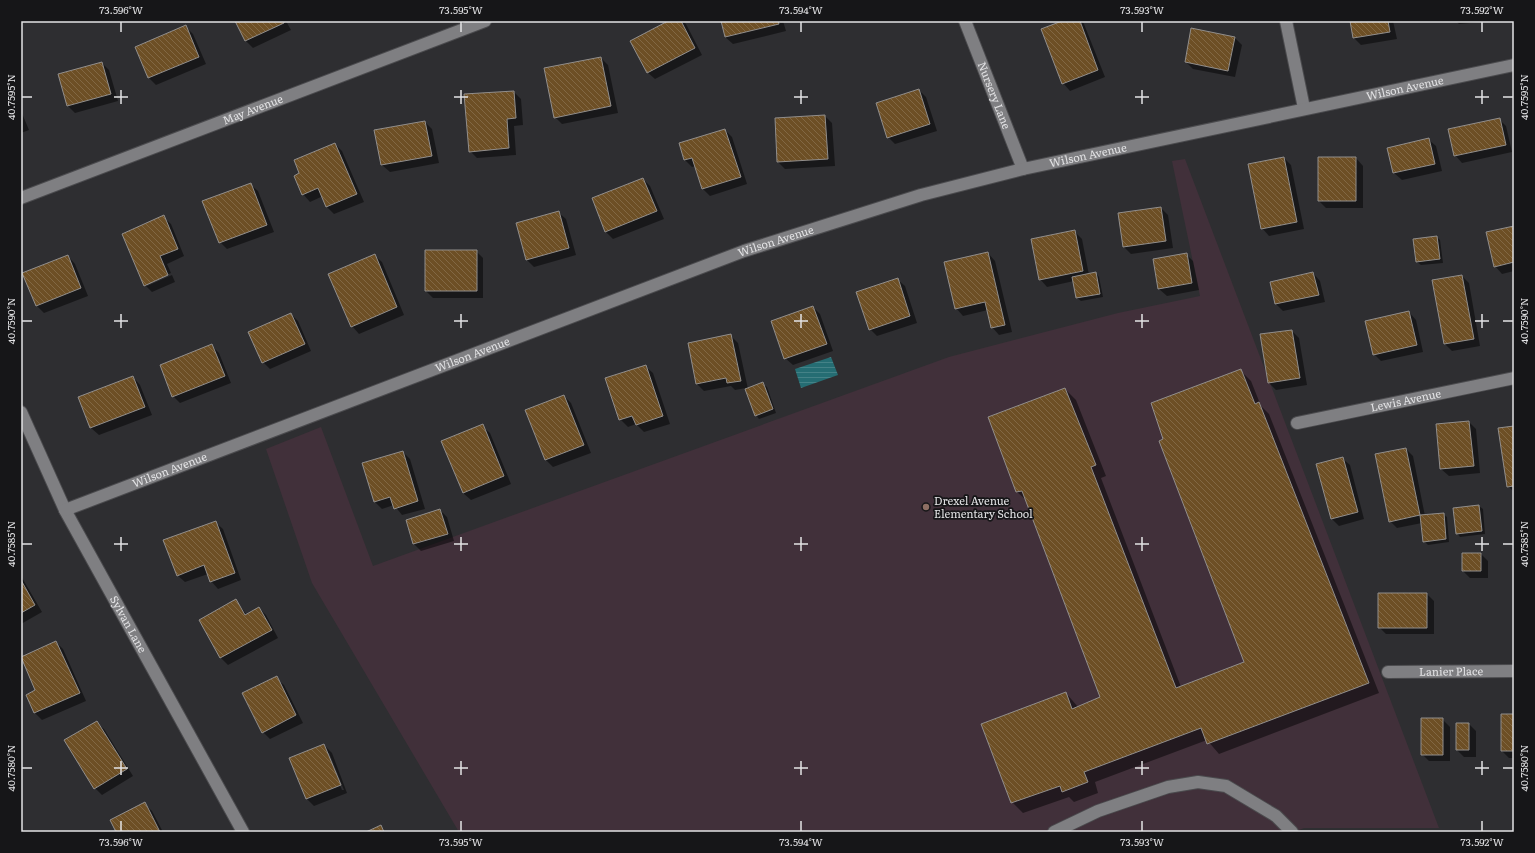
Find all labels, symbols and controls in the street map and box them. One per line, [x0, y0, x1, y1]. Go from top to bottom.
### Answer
text: 73.596°W [99, 2, 143, 17]
text: 73.595°W [439, 2, 483, 17]
text: 73.594°W [779, 2, 823, 17]
text: 73.593°W [1120, 2, 1164, 17]
text: 73.592°W [1460, 2, 1504, 17]
street label: Nursery Lane [975, 59, 1016, 131]
street label: Wilson Avenue [1365, 71, 1445, 103]
text: 40.7595°N [3, 74, 18, 120]
text: 40.7595°N [1516, 74, 1531, 120]
street label: May Avenue [220, 90, 285, 127]
street label: Wilson Avenue [1048, 138, 1128, 170]
street label: Wilson Avenue [735, 220, 816, 260]
text: 40.7590°N [3, 298, 18, 344]
text: 40.7590°N [1516, 298, 1531, 344]
street label: Wilson Avenue [432, 332, 512, 375]
street label: Lewis Avenue [1369, 384, 1442, 415]
street label: Wilson Avenue [130, 448, 209, 491]
place label: Drexel Avenue Elementary School [934, 492, 1033, 521]
marker: Drexel Avenue Elementary School [921, 502, 931, 512]
text: 40.7585°N [3, 521, 18, 567]
text: 40.7585°N [1516, 521, 1531, 567]
street label: Sylvan Lane [107, 592, 151, 656]
street label: Lanier Place [1419, 662, 1483, 679]
text: 40.7580°N [3, 745, 18, 791]
text: 40.7580°N [1516, 745, 1531, 791]
text: 73.596°W [99, 834, 143, 849]
text: 73.595°W [439, 834, 483, 849]
text: 73.594°W [779, 834, 823, 849]
text: 73.593°W [1120, 834, 1164, 849]
text: 73.592°W [1460, 834, 1504, 849]

